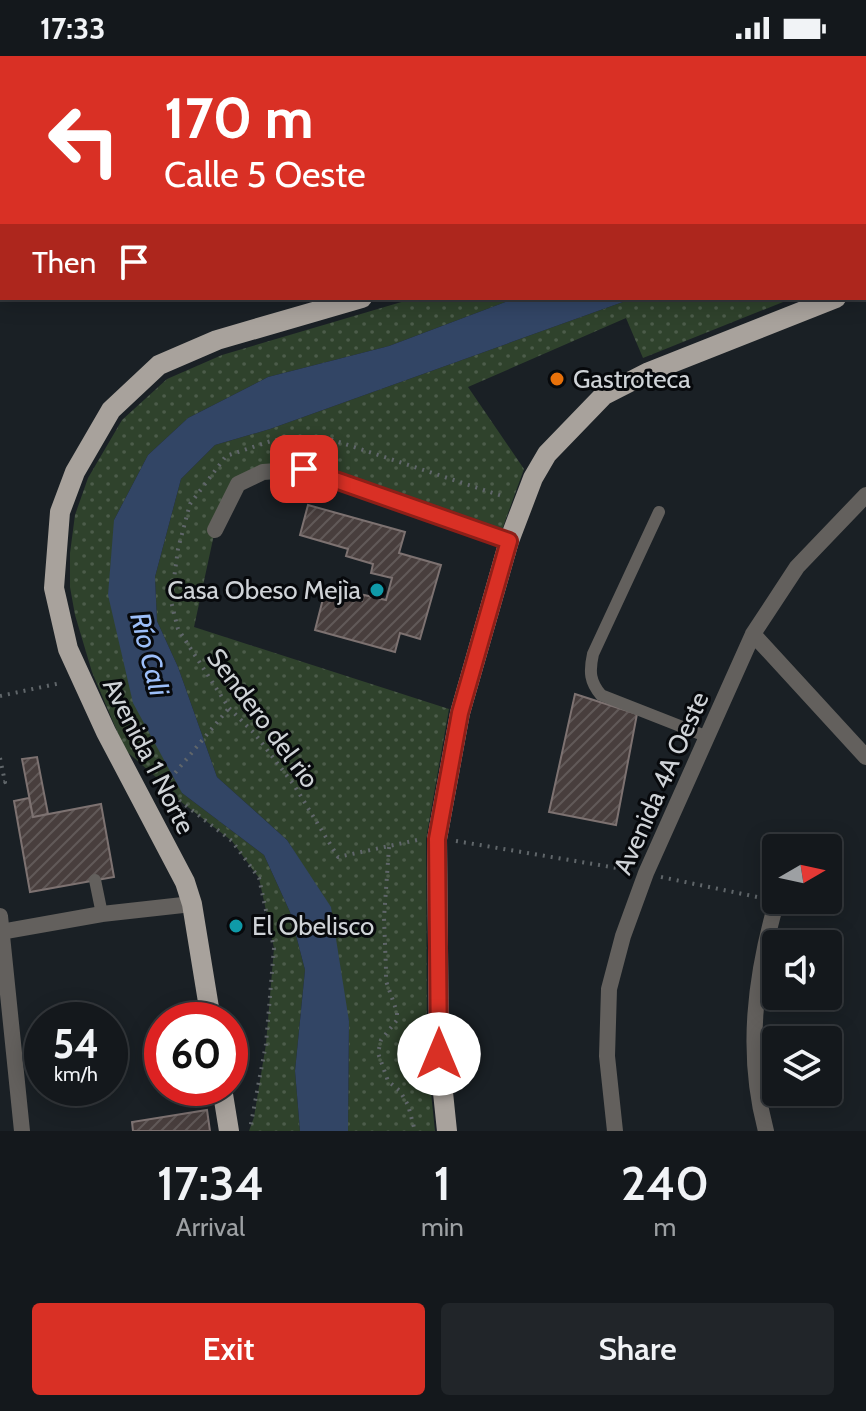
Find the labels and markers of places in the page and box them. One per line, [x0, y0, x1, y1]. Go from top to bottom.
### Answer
place label: Gastroteca [573, 363, 691, 395]
marker: Gastroteca [548, 370, 566, 388]
pin [270, 435, 338, 503]
place label: Casa Obeso Mejìa [167, 574, 362, 606]
marker: Casa Obeso Mejìa [368, 581, 386, 599]
place label: El Obelisco [252, 910, 374, 942]
marker: El Obelisco [227, 917, 245, 935]

